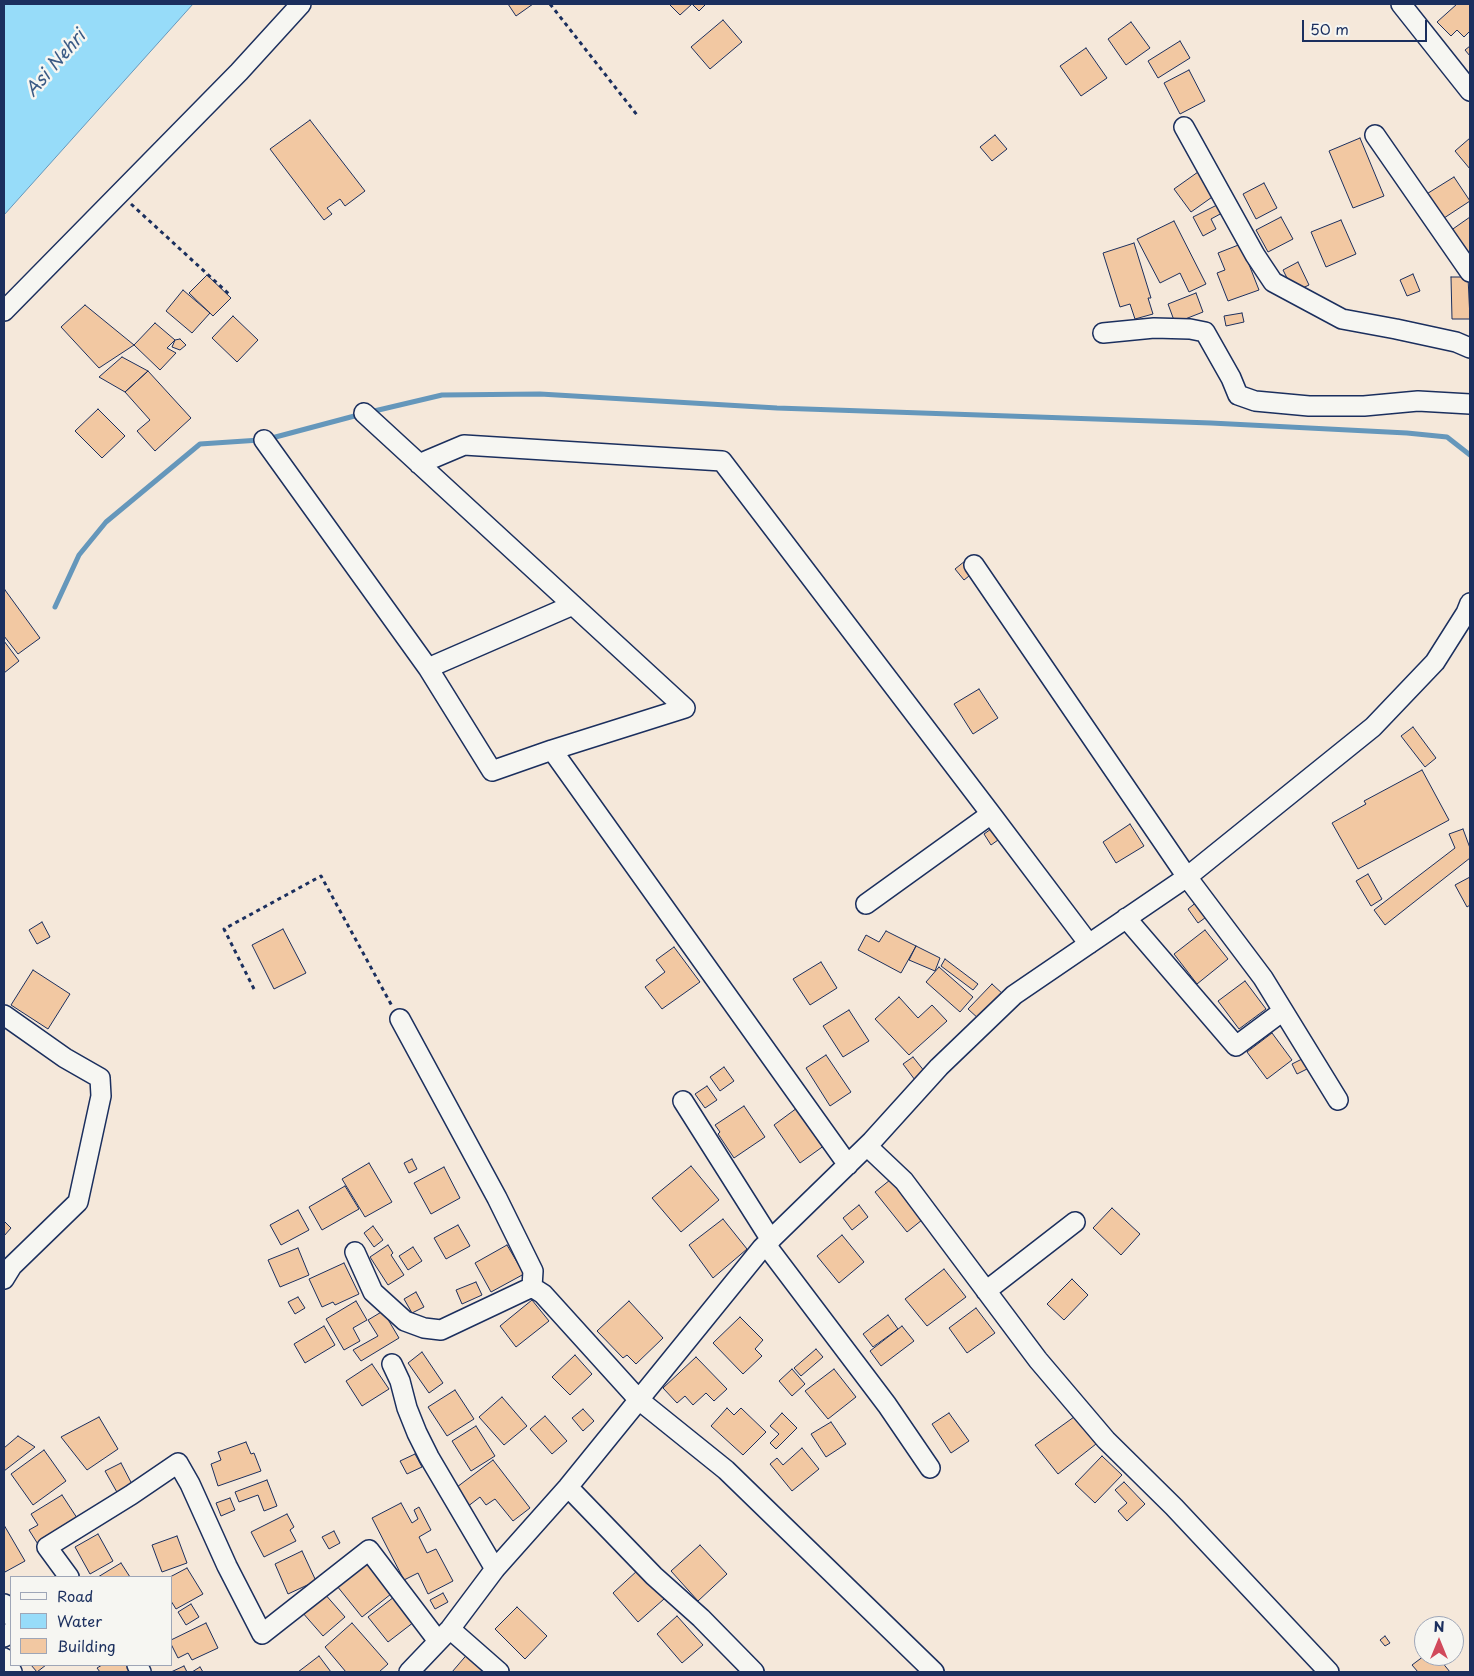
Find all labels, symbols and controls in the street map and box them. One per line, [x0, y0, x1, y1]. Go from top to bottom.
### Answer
scale bar [1304, 10, 1429, 42]
text: 50 m [1310, 17, 1349, 40]
water label: Asi Nehri [21, 27, 91, 101]
legend [10, 1576, 172, 1666]
text: Road [57, 1584, 93, 1607]
text: Water [57, 1609, 102, 1632]
north arrow [1414, 1616, 1464, 1666]
text: N [1433, 1616, 1445, 1637]
text: Building [57, 1634, 116, 1657]

